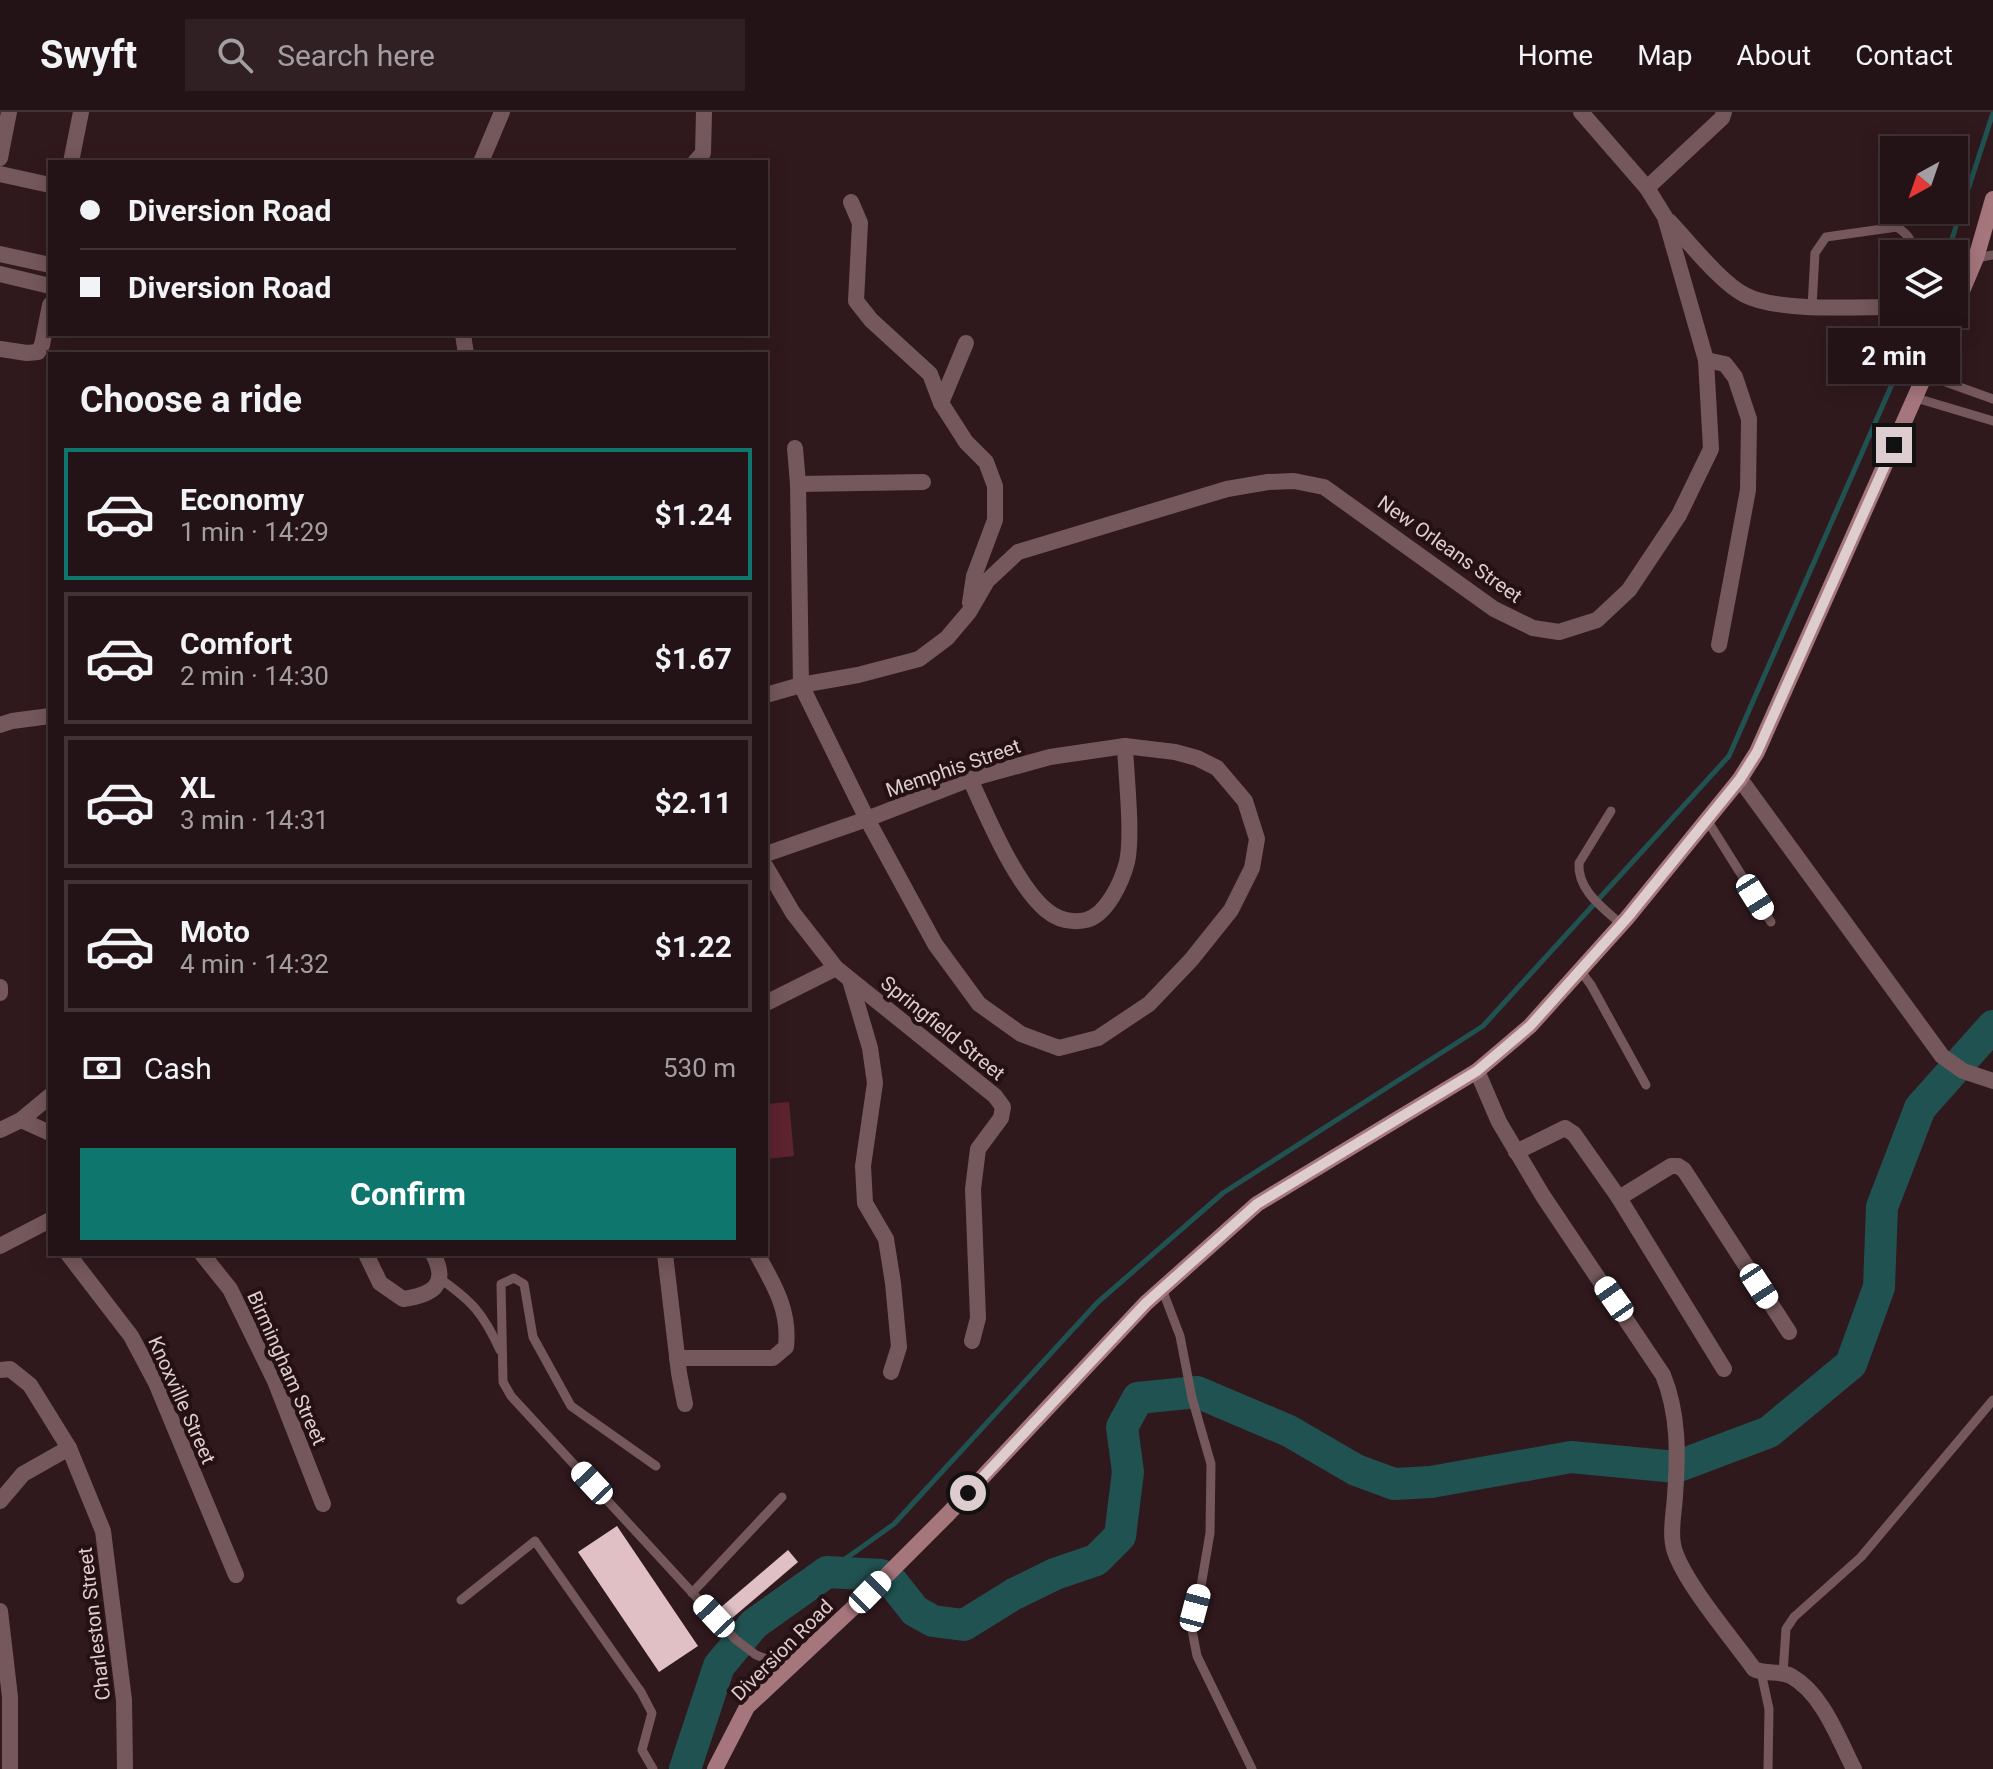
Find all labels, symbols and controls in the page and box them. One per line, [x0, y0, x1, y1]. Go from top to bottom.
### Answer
search box [185, 19, 745, 91]
text: Swyft [40, 33, 137, 77]
icon: search [213, 33, 257, 77]
text: Search here [277, 38, 435, 73]
text: Home [1518, 39, 1593, 72]
text: Map [1637, 39, 1693, 72]
text: About [1737, 39, 1811, 72]
text: Contact [1855, 39, 1953, 72]
north arrow [1880, 136, 1968, 224]
map controls [1880, 136, 1968, 328]
text: Diversion Road [128, 193, 331, 228]
button: layers [1880, 240, 1968, 328]
text: Diversion Road [128, 270, 331, 305]
callout: 2 min [1828, 329, 1960, 385]
text: 2 min [1861, 341, 1927, 371]
text: Choose a ride [80, 379, 302, 421]
route end [1876, 427, 1912, 463]
icon: car [84, 478, 156, 550]
text: Economy [180, 482, 304, 517]
street label: New Orleans Street [1373, 490, 1527, 608]
text: $1.24 [654, 497, 732, 532]
text: 1 min · 14:29 [180, 517, 329, 547]
icon: car [84, 622, 156, 694]
text: Comfort [180, 626, 292, 661]
text: $1.67 [654, 641, 732, 676]
text: 2 min · 14:30 [180, 661, 329, 691]
street label: Memphis Street [883, 734, 1023, 802]
icon: car [84, 766, 156, 838]
text: XL [180, 770, 215, 805]
text: $2.11 [654, 785, 732, 820]
text: 3 min · 14:31 [180, 805, 329, 835]
car [1732, 870, 1778, 924]
icon: car [84, 910, 156, 982]
text: Moto [180, 914, 250, 949]
text: $1.22 [654, 929, 732, 964]
text: 4 min · 14:32 [180, 949, 329, 979]
street label: Springfield Street [876, 971, 1010, 1085]
icon: cash [80, 1046, 124, 1090]
text: Cash [144, 1051, 212, 1086]
text: 530 m [663, 1053, 736, 1083]
button: Confirm [80, 1148, 736, 1240]
car [1736, 1259, 1782, 1313]
car [1590, 1272, 1638, 1326]
street label: Birmingham Street [242, 1287, 332, 1449]
street label: Knoxville Street [143, 1332, 221, 1468]
car [567, 1457, 617, 1509]
route start [950, 1475, 986, 1511]
street label: Charleston Street [73, 1546, 115, 1702]
car [845, 1567, 895, 1617]
car [1177, 1582, 1213, 1634]
car [689, 1590, 739, 1642]
street label: Diversion Road [726, 1594, 838, 1706]

